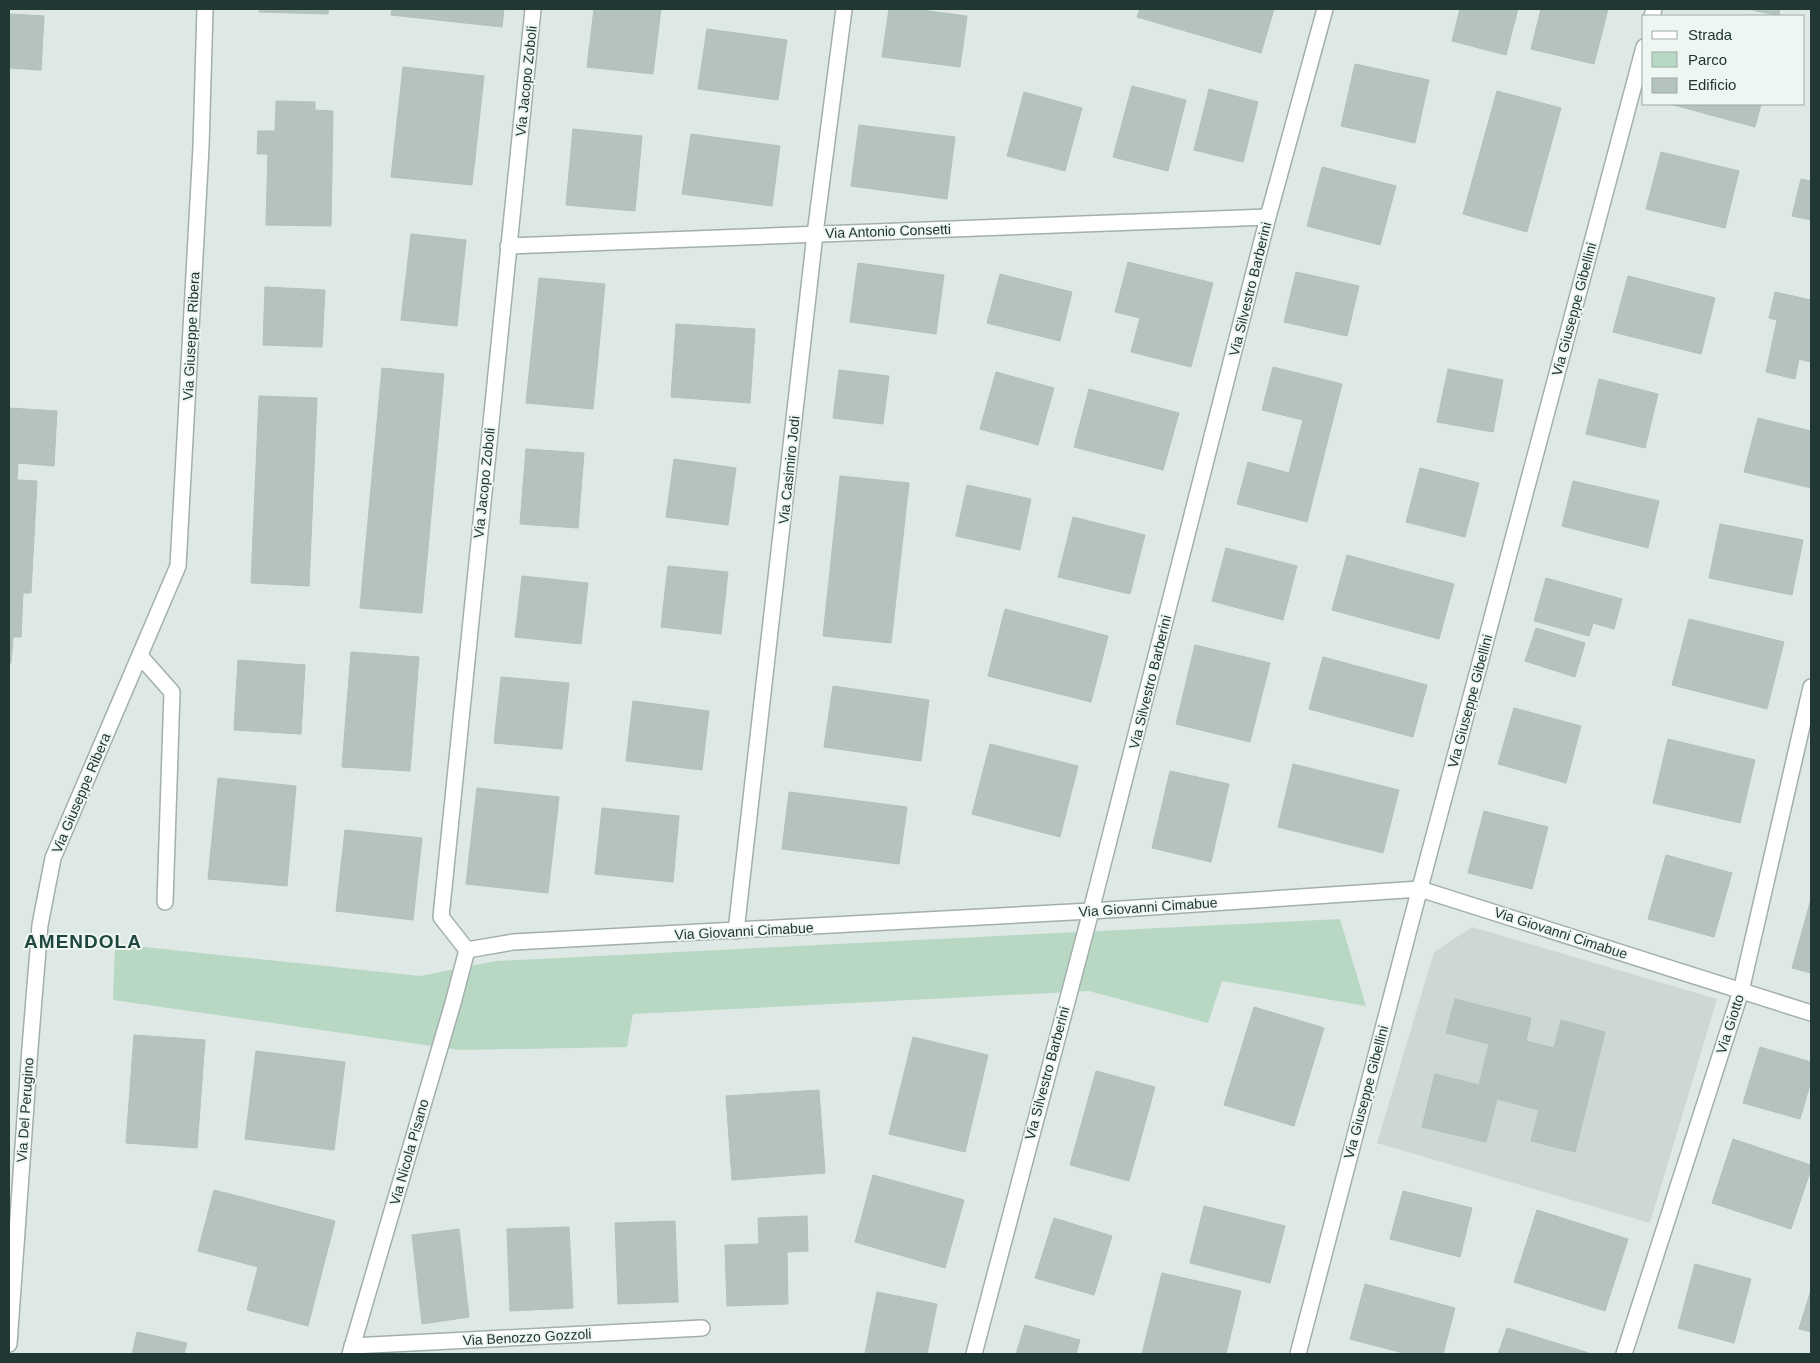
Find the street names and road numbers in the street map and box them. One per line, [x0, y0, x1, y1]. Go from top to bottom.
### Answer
street label: Via Jacopo Zoboli [512, 25, 540, 137]
street label: Via Silvestro Barberini [1226, 220, 1274, 358]
street label: Via Antonio Consetti [825, 221, 951, 241]
street label: Via Giuseppe Gibellini [1548, 241, 1600, 377]
street label: Via Giuseppe Ribera [180, 271, 202, 401]
street label: Via Casimiro Jodi [775, 415, 803, 525]
street label: Via Jacopo Zoboli [470, 427, 498, 539]
street label: Via Silvestro Barberini [1126, 613, 1174, 751]
street label: Via Giuseppe Gibellini [1444, 633, 1496, 769]
street label: Via Giuseppe Ribera [48, 730, 114, 855]
street label: Via Giovanni Cimabue [1078, 894, 1218, 920]
street label: Via Giovanni Cimabue [1492, 904, 1630, 962]
street label: Via Giovanni Cimabue [674, 919, 814, 943]
street label: Via Giotto [1713, 992, 1747, 1056]
street label: Via Silvestro Barberini [1021, 1005, 1073, 1141]
street label: Via Giuseppe Gibellini [1340, 1024, 1392, 1160]
street label: Via Del Perugino [13, 1057, 37, 1163]
street label: Via Nicola Pisano [386, 1097, 432, 1207]
street label: Via Benozzo Gozzoli [462, 1326, 592, 1348]

